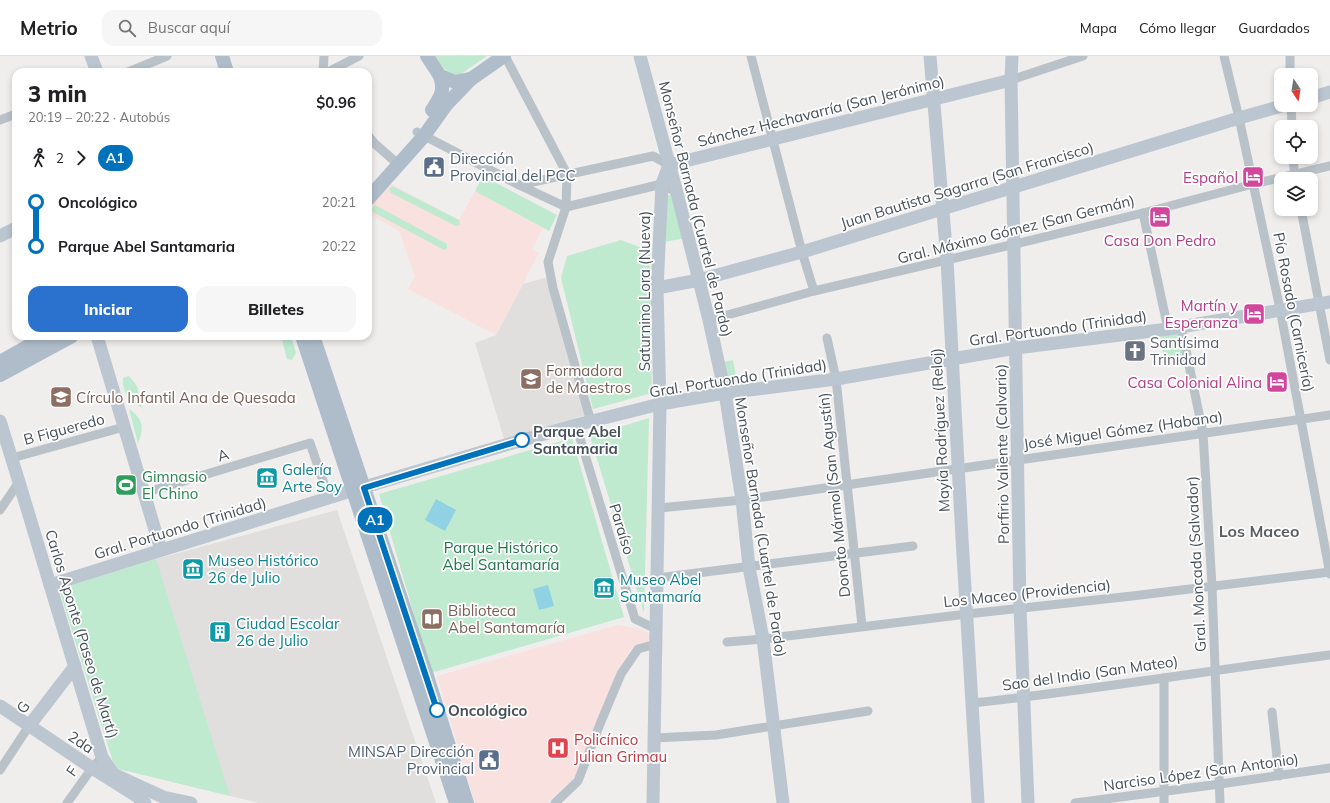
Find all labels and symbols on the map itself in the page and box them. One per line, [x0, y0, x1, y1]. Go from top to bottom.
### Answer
north arrow [1274, 68, 1318, 112]
street label: Sánchez Hechavarría (San Jerónimo) [696, 71, 946, 151]
street label: Monseñor Barnada (Cuartel de Pardo) [655, 79, 737, 339]
street label: Juan Bautista Sagarra (San Francisco) [838, 137, 1096, 233]
place label: Dirección Provincial del PCC [450, 149, 576, 185]
public building icon: Dirección Provincial del PCC [421, 154, 447, 180]
hotel icon: Español [1240, 164, 1266, 190]
place label: Español [1183, 168, 1238, 187]
street label: Gral. Máximo Gómez (San Germán) [895, 190, 1137, 268]
hotel icon: Casa Don Pedro [1147, 204, 1173, 230]
street label: Saturnino Lora (Nueva) [635, 211, 654, 371]
place label: Casa Don Pedro [1104, 231, 1216, 250]
street label: Pío Rosado (Carnicería) [1269, 231, 1319, 393]
place label: Martín y Esperanza [1165, 296, 1238, 332]
hotel icon: Martín y Esperanza [1241, 301, 1267, 327]
street label: Gral. Portuondo (Trinidad) [968, 306, 1148, 350]
place label: Santísima Trinidad [1150, 333, 1219, 369]
church icon: Santísima Trinidad [1122, 338, 1148, 364]
street label: Mayía Rodríguez (Reloj) [926, 348, 954, 512]
street label: Gral. Portuondo (Trinidad) [648, 355, 828, 401]
place label: Formadora de Maestros [546, 361, 631, 397]
street label: Porfirio Valiente (Calvario) [991, 364, 1013, 544]
school or university icon: Formadora de Maestros [518, 366, 544, 392]
hotel icon: Casa Colonial Alina [1264, 369, 1290, 395]
place label: Casa Colonial Alina [1127, 373, 1262, 392]
school or university icon: Círculo Infantil Ana de Quesada [48, 384, 74, 410]
place label: Círculo Infantil Ana de Quesada [76, 388, 296, 407]
street label: Donato Mármol (San Agustín) [814, 392, 854, 598]
street label: Monseñor Barnada (Cuartel de Pardo) [731, 396, 791, 658]
street label: José Miguel Gómez (Habana) [1022, 407, 1224, 453]
street label: B Figueredo [21, 409, 107, 449]
place label: Parque Abel Santamaria [533, 422, 621, 458]
marker: Parque Abel Santamaria [514, 432, 530, 448]
street label: A [215, 444, 231, 466]
place label: Galería Arte Soy [282, 460, 342, 496]
museum icon: Galería Arte Soy [254, 465, 280, 491]
place label: Gimnasio El Chino [142, 467, 207, 503]
sports icon: Gimnasio El Chino [113, 472, 139, 498]
street label: Gral. Moncada (Salvador) [1182, 475, 1210, 653]
street label: Gral. Portuondo (Trinidad) [92, 493, 268, 563]
street label: Paraíso [605, 501, 639, 557]
line badge: A1 [357, 507, 393, 533]
district label: Los Maceo [1219, 521, 1299, 541]
street label: Carlos Aponte (Paseo de Martí) [41, 527, 123, 741]
park label: Parque Histórico Abel Santamaría [442, 538, 560, 574]
place label: Museo Histórico 26 de Julio [208, 551, 319, 587]
museum icon: Museo Histórico 26 de Julio [180, 556, 206, 582]
place label: Museo Abel Santamaría [620, 570, 702, 606]
museum icon: Museo Abel Santamaría [591, 575, 617, 601]
street label: Los Maceo (Providencia) [942, 575, 1112, 611]
place label: Biblioteca Abel Santamaría [448, 601, 565, 637]
library icon: Biblioteca Abel Santamaría [419, 606, 445, 632]
place label: Ciudad Escolar 26 de Julio [236, 614, 340, 650]
building icon: Ciudad Escolar 26 de Julio [207, 619, 233, 645]
street label: Sao del Indio (San Mateo) [1001, 651, 1179, 695]
street label: G [12, 697, 34, 717]
place label: Oncológico [448, 701, 528, 720]
marker: Oncológico [429, 702, 445, 718]
street label: 2da [64, 727, 98, 757]
place label: Policínico Julian Grimau [574, 730, 667, 766]
hospital icon: Policínico Julian Grimau [545, 735, 571, 761]
place label: MINSAP Dirección Provincial [348, 742, 474, 778]
public building icon: MINSAP Dirección Provincial [476, 747, 502, 773]
street label: Narciso López (San Antonio) [1102, 749, 1300, 795]
street label: F [62, 762, 82, 780]

